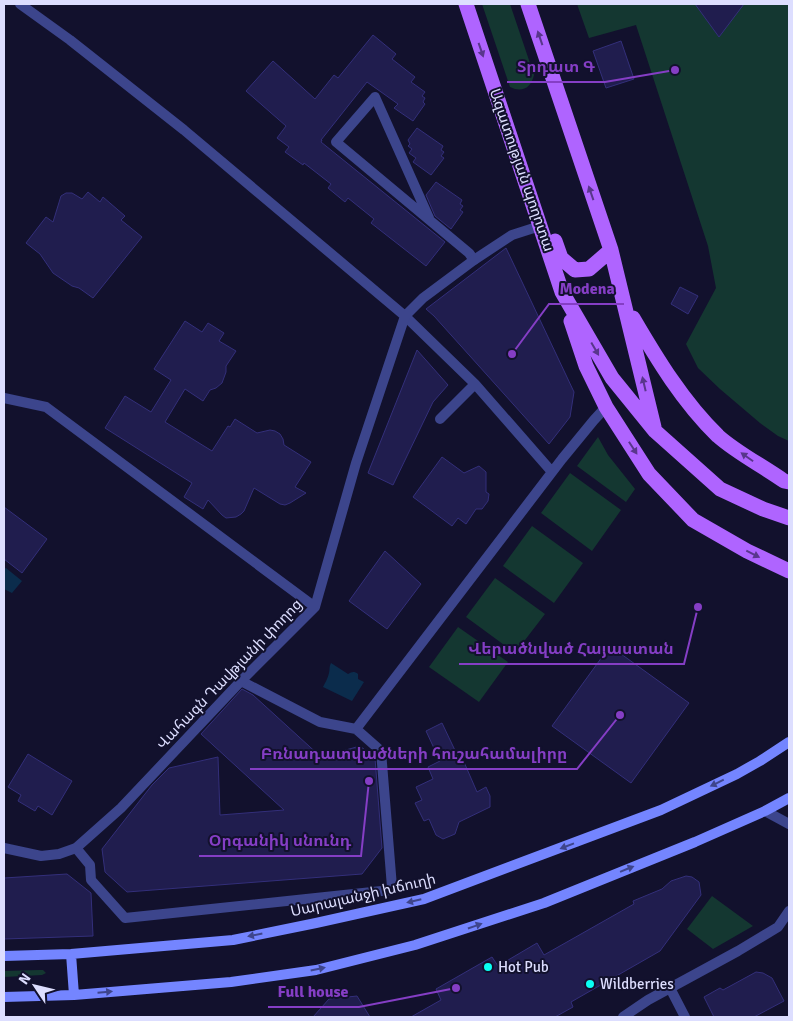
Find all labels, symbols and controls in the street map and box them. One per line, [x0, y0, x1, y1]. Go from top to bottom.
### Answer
one-way arrow [535, 31, 543, 46]
one-way arrow [477, 43, 485, 58]
callout: Տրդատ Գ [507, 51, 605, 82]
text: Տրդատ Գ [517, 57, 595, 77]
street label: Ազատության պողոտա [486, 86, 558, 254]
one-way arrow [587, 185, 595, 200]
callout: Modena [549, 273, 624, 304]
text: Modena [559, 279, 615, 299]
one-way arrow [591, 342, 599, 357]
one-way arrow [640, 376, 648, 391]
one-way arrow [628, 442, 637, 455]
one-way arrow [741, 452, 754, 462]
one-way arrow [745, 550, 760, 558]
street label: Վահագն Դավթյանի փողոց [152, 595, 306, 753]
callout: Վերածնված Հայաստան [459, 633, 684, 664]
text: Վերածնված Հայաստան [468, 639, 674, 659]
callout: Բռնադատվածների հուշահամալիրը [250, 738, 577, 769]
text: Բռնադատվածների հուշահամալիրը [261, 744, 567, 764]
one-way arrow [709, 779, 724, 788]
callout: Օրգանիկ սնունդ [199, 825, 361, 856]
text: Օրգանիկ սնունդ [209, 831, 352, 851]
one-way arrow [559, 843, 574, 850]
one-way arrow [620, 865, 634, 873]
street label: Սարալանջի խճուղի [289, 870, 437, 920]
one-way arrow [407, 897, 422, 905]
one-way arrow [468, 922, 483, 930]
one-way arrow [247, 932, 263, 940]
place label: Hot Pub [498, 958, 549, 976]
north arrow [10, 961, 60, 1011]
marker: Hot Pub [482, 961, 494, 973]
one-way arrow [311, 965, 326, 973]
text: N [15, 970, 35, 988]
place label: Wildberries [600, 975, 674, 993]
callout: Full house [268, 976, 359, 1007]
marker: Wildberries [584, 978, 596, 990]
text: Full house [277, 982, 349, 1002]
one-way arrow [97, 988, 113, 996]

